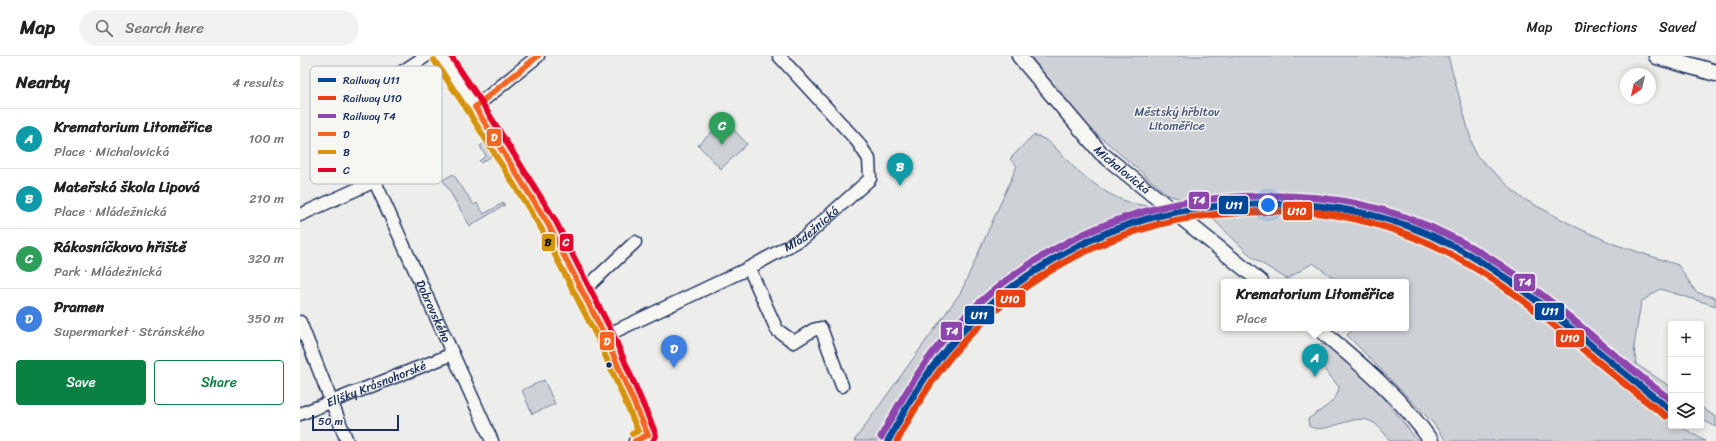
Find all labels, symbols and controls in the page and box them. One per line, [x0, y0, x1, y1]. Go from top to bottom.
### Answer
search box [79, 10, 359, 46]
text: Map [20, 11, 55, 44]
text: Search here [125, 15, 204, 41]
text: Map [1526, 15, 1552, 40]
text: Directions [1574, 15, 1637, 40]
text: Saved [1659, 15, 1696, 40]
icon: search [93, 17, 115, 39]
legend [310, 66, 442, 184]
text: Nearby [16, 67, 70, 97]
north arrow [1620, 68, 1656, 104]
text: 4 results [232, 71, 284, 94]
text: Railway U11 [343, 71, 400, 90]
text: Railway U10 [343, 89, 402, 108]
park label: Městský hřbitov Litoměřice [1134, 101, 1220, 137]
text: Railway T4 [343, 107, 396, 126]
pin: C [709, 112, 735, 145]
text: Krematorium Litoměřice [54, 114, 212, 140]
text: D [343, 125, 350, 144]
text: A [25, 127, 33, 150]
text: 100 m [249, 127, 284, 150]
line badge: D [486, 128, 502, 147]
text: D [491, 128, 498, 147]
text: Place · Michalovická [54, 140, 169, 163]
street label: Michalovická [1088, 140, 1155, 200]
text: B [343, 143, 350, 162]
pin: B [887, 153, 913, 186]
text: C [343, 161, 350, 180]
text: Mateřská škola Lipová [54, 174, 200, 200]
text: B [25, 187, 33, 210]
text: 210 m [249, 187, 284, 210]
line badge: T4 [1188, 191, 1210, 210]
text: T4 [1193, 191, 1206, 210]
line badge: U11 [1218, 195, 1249, 215]
your location [1258, 195, 1278, 215]
text: U11 [1226, 196, 1243, 215]
text: Place · Mládežnická [54, 200, 167, 223]
street label: Mládežnická [779, 200, 844, 258]
line badge: U10 [1282, 201, 1313, 221]
text: U10 [1288, 202, 1307, 221]
line badge: B [541, 233, 556, 252]
text: B [545, 233, 552, 252]
line badge: C [559, 233, 574, 252]
text: C [562, 233, 570, 252]
text: Rákosníčkovo hřiště [54, 234, 186, 260]
text: C [25, 247, 33, 270]
text: 320 m [248, 247, 284, 270]
text: Park · Mládežnická [54, 260, 162, 283]
line badge: T4 [1513, 273, 1536, 292]
text: T4 [1519, 273, 1532, 292]
street label: Dobrovského [410, 276, 457, 346]
popup [1221, 279, 1409, 331]
text: Krematorium Litoměřice [1236, 281, 1394, 307]
line badge: U10 [995, 289, 1026, 308]
text: U10 [1001, 290, 1020, 309]
text: Pramen [54, 294, 104, 320]
line badge: U11 [1534, 302, 1565, 321]
text: U11 [1542, 302, 1559, 321]
line badge: U11 [964, 305, 995, 325]
text: U11 [971, 306, 988, 325]
text: D [25, 307, 33, 330]
text: 350 m [247, 307, 284, 330]
text: Place [1236, 307, 1267, 330]
text: Supermarket · Stránského [54, 320, 205, 343]
line badge: T4 [940, 321, 963, 341]
map controls [1668, 321, 1704, 429]
button: + [1668, 321, 1704, 357]
text: T4 [946, 322, 959, 341]
line badge: U10 [1555, 329, 1585, 348]
text: U10 [1561, 329, 1580, 348]
line badge: D [599, 331, 615, 351]
text: D [604, 332, 611, 351]
pin: D [661, 335, 687, 368]
pin: A [1302, 344, 1328, 377]
street label: Elišky Krásnohorské [323, 355, 430, 414]
button: − [1668, 357, 1704, 393]
button: Save [16, 360, 146, 405]
button: Share [154, 360, 284, 405]
unlabelled marker [604, 360, 614, 370]
button: layers [1668, 393, 1704, 429]
text: 50 m [318, 412, 343, 431]
scale bar [312, 413, 399, 432]

